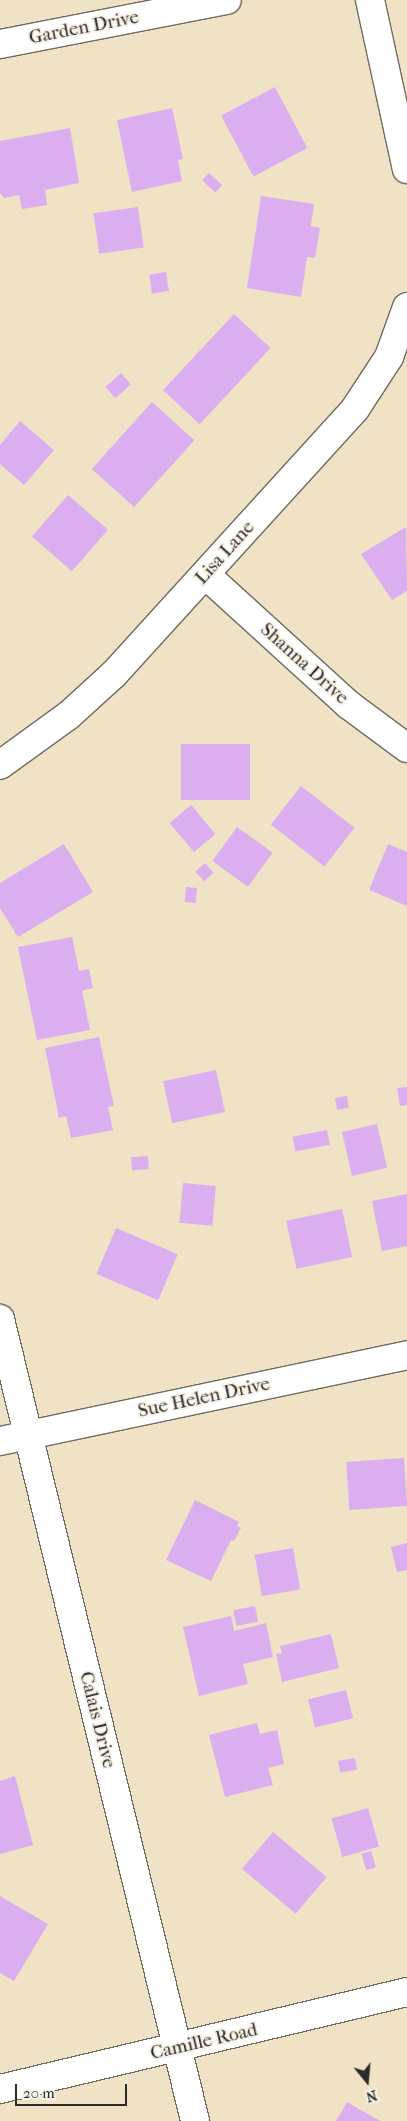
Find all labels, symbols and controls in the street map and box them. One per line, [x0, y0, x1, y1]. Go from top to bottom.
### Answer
street label: Garden Drive [27, 6, 141, 50]
street label: Lisa Lane [191, 517, 259, 589]
street label: Shanna Drive [255, 619, 353, 709]
street label: Sue Helen Drive [136, 1373, 272, 1423]
street label: Calais Drive [74, 1669, 120, 1771]
street label: Camille Road [148, 2019, 260, 2065]
north arrow [342, 2056, 392, 2106]
scale bar [18, 2074, 130, 2106]
text: 20 m [23, 2084, 55, 2102]
text: N [364, 2086, 379, 2106]

